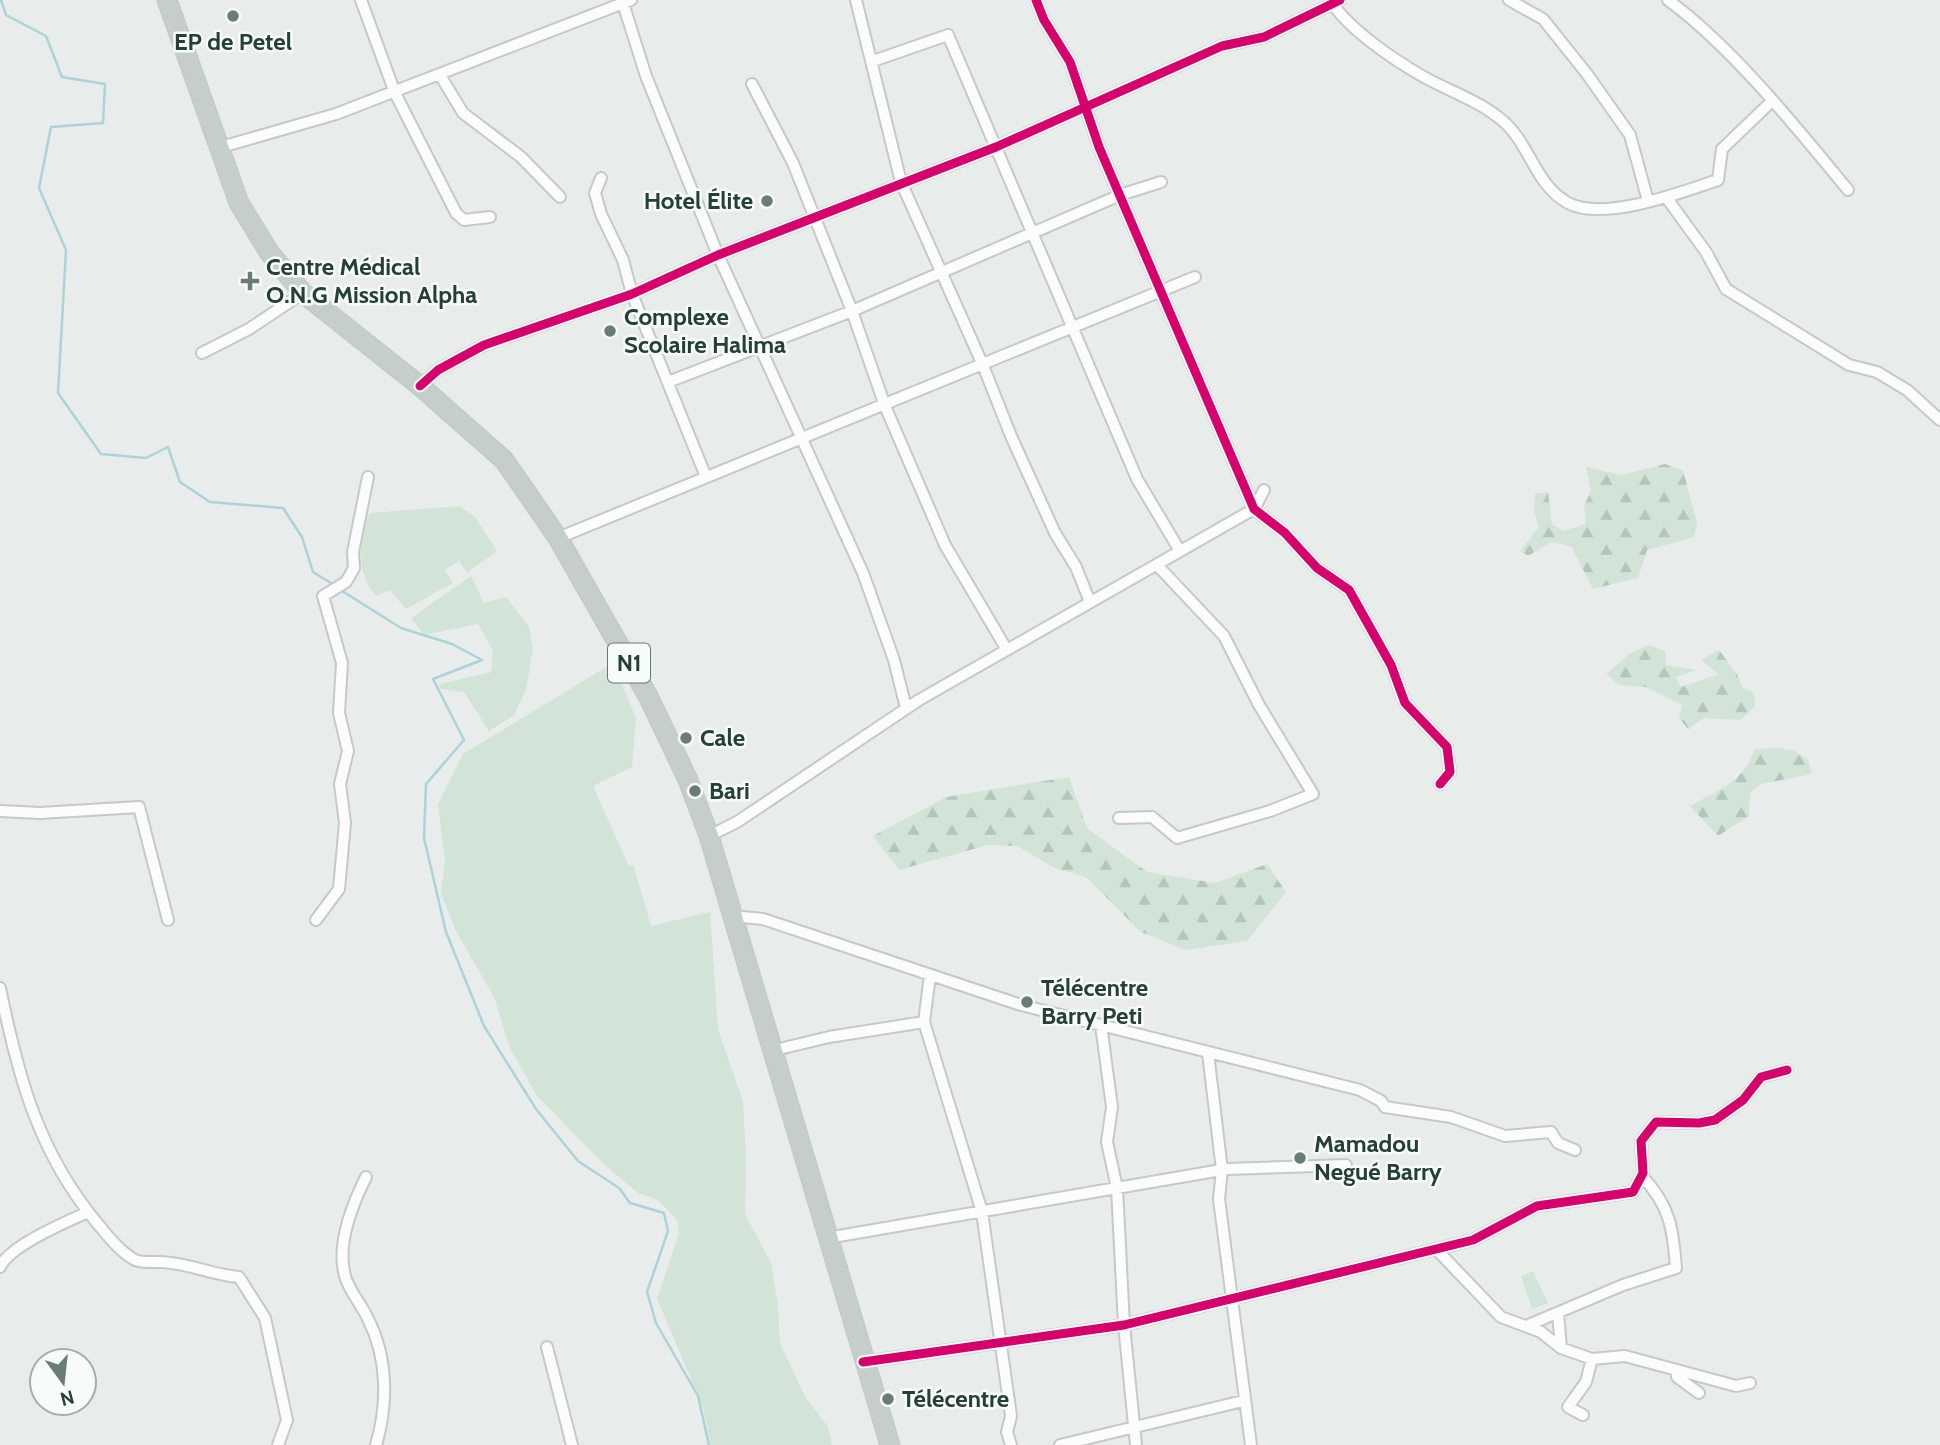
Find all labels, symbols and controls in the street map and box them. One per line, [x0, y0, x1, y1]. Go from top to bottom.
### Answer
marker: EP de Petel [225, 8, 241, 24]
place label: EP de Petel [174, 27, 292, 56]
place label: Hotel Élite [644, 186, 753, 215]
marker: Hotel Élite [759, 193, 775, 209]
place label: Centre Médical O.N.G Mission Alpha [266, 252, 477, 309]
marker: Centre Médical O.N.G Mission Alpha [240, 271, 260, 291]
place label: Complexe Scolaire Halima [624, 302, 786, 359]
marker: Complexe Scolaire Halima [602, 323, 618, 339]
road number: N1 [608, 643, 650, 682]
place label: Cale [700, 723, 745, 752]
marker: Cale [678, 730, 694, 746]
place label: Bari [709, 776, 750, 805]
marker: Bari [687, 783, 703, 799]
place label: Télécentre Barry Peti [1041, 973, 1148, 1030]
marker: Télécentre Barry Peti [1019, 994, 1035, 1010]
place label: Mamadou Negué Barry [1314, 1129, 1442, 1186]
marker: Mamadou Negué Barry [1292, 1150, 1308, 1166]
north arrow [28, 1347, 98, 1417]
place label: Télécentre [902, 1384, 1009, 1413]
text: N [58, 1385, 77, 1411]
marker: Télécentre [880, 1391, 896, 1407]

